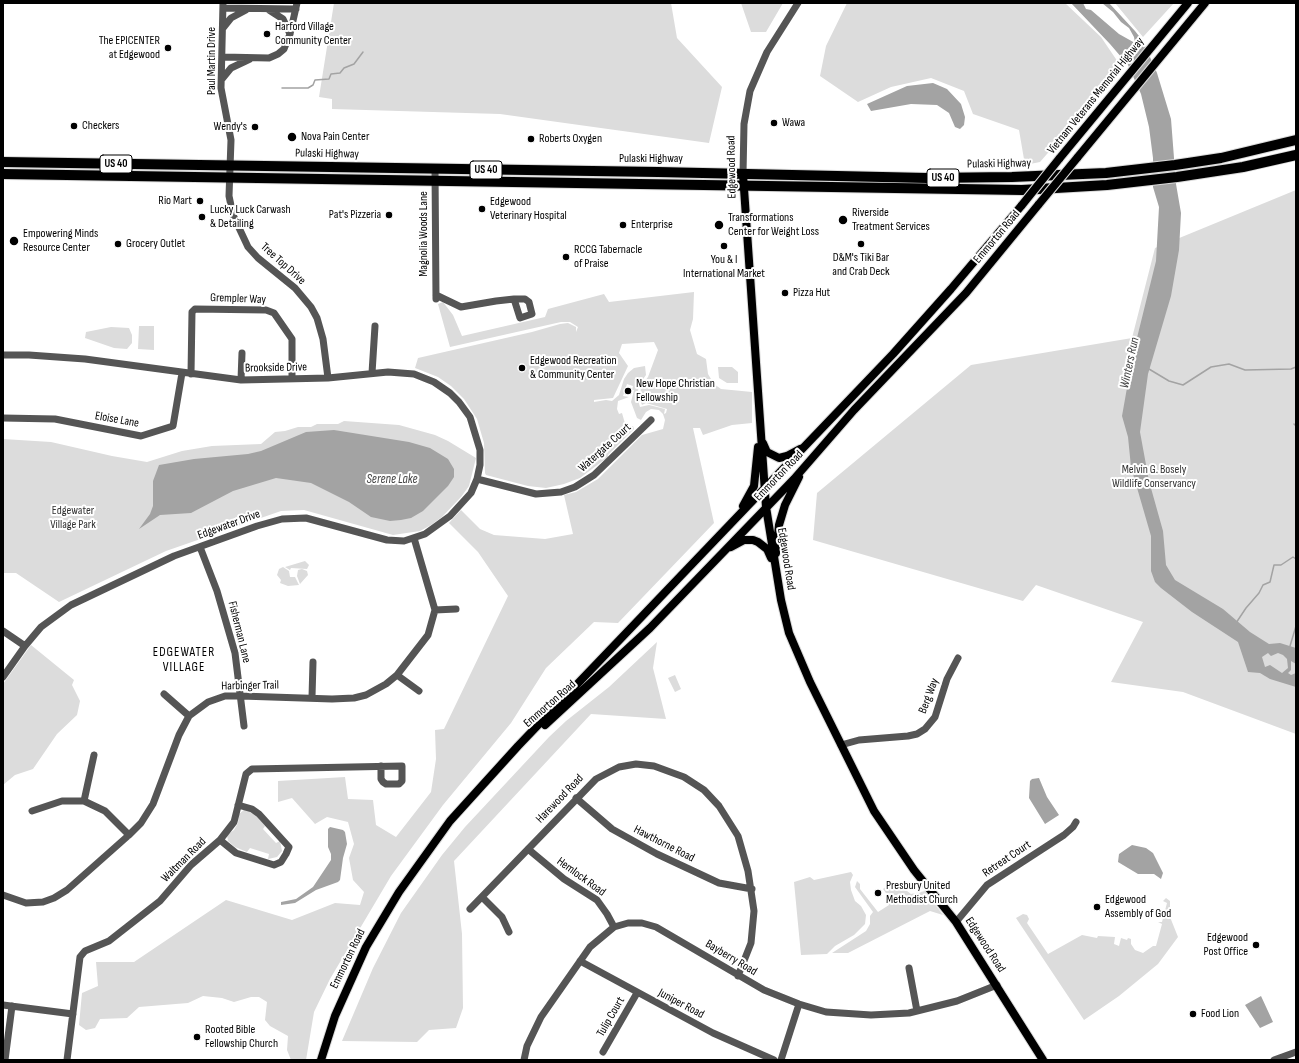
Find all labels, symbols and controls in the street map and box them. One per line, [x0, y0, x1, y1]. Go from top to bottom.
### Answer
place label: Harford Village Community Center [275, 20, 351, 48]
street label: Paul Martin Drive [205, 27, 219, 95]
marker: Harford Village Community Center [262, 29, 272, 39]
place label: The EPICENTER at Edgewood [99, 34, 160, 62]
street label: Vietnam Veterans Memorial Highway [1044, 35, 1148, 157]
marker: The EPICENTER at Edgewood [163, 43, 173, 53]
place label: Wawa [782, 116, 805, 130]
marker: Wawa [769, 118, 779, 128]
place label: Checkers [82, 119, 119, 133]
place label: Wendy's [214, 120, 247, 134]
marker: Checkers [69, 121, 79, 131]
marker: Wendy's [250, 122, 260, 132]
place label: Nova Pain Center [301, 130, 369, 144]
marker: Nova Pain Center [286, 131, 298, 143]
place label: Roberts Oxygen [539, 132, 602, 146]
marker: Roberts Oxygen [526, 134, 536, 144]
street label: Edgewood Road [724, 135, 740, 199]
street label: Pulaski Highway [295, 146, 359, 162]
street label: Pulaski Highway [619, 152, 683, 166]
road number: US 40 [100, 155, 132, 173]
street label: Pulaski Highway [967, 156, 1031, 172]
road number: US 40 [470, 161, 502, 179]
road number: US 40 [927, 169, 959, 187]
street label: Magnolia Woods Lane [417, 191, 431, 277]
place label: Rio Mart [158, 194, 192, 208]
place label: Edgewood Veterinary Hospital [490, 195, 567, 223]
marker: Rio Mart [195, 196, 205, 206]
place label: Lucky Luck Carwash & Detailing [210, 203, 291, 231]
marker: Edgewood Veterinary Hospital [477, 204, 487, 214]
place label: Riverside Treatment Services [852, 206, 930, 234]
place label: Pat's Pizzeria [329, 208, 381, 222]
street label: Emmorton Road [971, 208, 1023, 266]
marker: Pat's Pizzeria [384, 210, 394, 220]
place label: Transformations Center for Weight Loss [728, 211, 819, 239]
marker: Lucky Luck Carwash & Detailing [197, 212, 207, 222]
marker: Riverside Treatment Services [837, 214, 849, 226]
place label: Enterprise [631, 218, 673, 232]
marker: Transformations Center for Weight Loss [713, 219, 725, 231]
marker: Enterprise [618, 220, 628, 230]
place label: Empowering Minds Resource Center [23, 227, 98, 255]
marker: Empowering Minds Resource Center [8, 235, 20, 247]
place label: Grocery Outlet [126, 237, 185, 251]
marker: Grocery Outlet [113, 239, 123, 249]
marker: D&M's Tiki Bar and Crab Deck [856, 239, 866, 249]
street label: Tree Top Drive [257, 240, 309, 288]
marker: You & I International Market [719, 241, 729, 251]
place label: RCCG Tabernacle of Praise [574, 243, 642, 271]
place label: D&M's Tiki Bar and Crab Deck [832, 251, 890, 279]
marker: RCCG Tabernacle of Praise [561, 252, 571, 262]
place label: You & I International Market [683, 253, 765, 281]
place label: Pizza Hut [793, 286, 830, 300]
marker: Pizza Hut [780, 288, 790, 298]
street label: Grempler Way [210, 291, 266, 307]
water label: Winters Run [1117, 336, 1143, 390]
place label: Edgewood Recreation & Community Center [530, 354, 617, 382]
street label: Brookside Drive [245, 360, 307, 376]
marker: Edgewood Recreation & Community Center [517, 363, 527, 373]
place label: New Hope Christian Fellowship [636, 377, 715, 405]
marker: New Hope Christian Fellowship [623, 386, 633, 396]
street label: Eloise Lane [94, 409, 140, 431]
street label: Watergate Court [576, 421, 634, 475]
street label: Emmorton Road [751, 448, 807, 504]
park label: Melvin G. Bosely Wildlife Conservancy [1112, 463, 1196, 491]
water label: Serene Lake [366, 472, 418, 488]
park label: Edgewater Village Park [50, 504, 96, 532]
street label: Edgewater Drive [196, 507, 262, 543]
street label: Edgewood Road [774, 527, 798, 591]
street label: Fisherman Lane [224, 600, 254, 664]
district label: EDGEWATER VILLAGE [153, 645, 215, 676]
street label: Berg Way [916, 676, 942, 716]
street label: Emmorton Road [521, 677, 579, 731]
street label: Harbinger Trail [221, 678, 279, 694]
street label: Harewood Road [533, 772, 587, 826]
street label: Hawthorne Road [631, 822, 697, 866]
street label: Waltman Road [159, 835, 209, 885]
street label: Retreat Court [980, 838, 1034, 880]
street label: Hemlock Road [554, 854, 608, 900]
place label: Presbury United Methodist Church [886, 879, 958, 907]
marker: Presbury United Methodist Church [873, 888, 883, 898]
place label: Edgewood Assembly of God [1105, 893, 1171, 921]
marker: Edgewood Assembly of God [1092, 902, 1102, 912]
street label: Edgewood Road [962, 915, 1008, 975]
street label: Emmorton Road [327, 927, 369, 991]
place label: Edgewood Post Office [1203, 931, 1248, 959]
street label: Bayberry Road [702, 937, 760, 979]
marker: Edgewood Post Office [1251, 940, 1261, 950]
street label: Juniper Road [656, 986, 706, 1022]
street label: Tulip Court [594, 995, 628, 1039]
place label: Food Lion [1201, 1007, 1239, 1021]
marker: Food Lion [1188, 1009, 1198, 1019]
place label: Rooted Bible Fellowship Church [205, 1023, 278, 1051]
marker: Rooted Bible Fellowship Church [192, 1032, 202, 1042]

